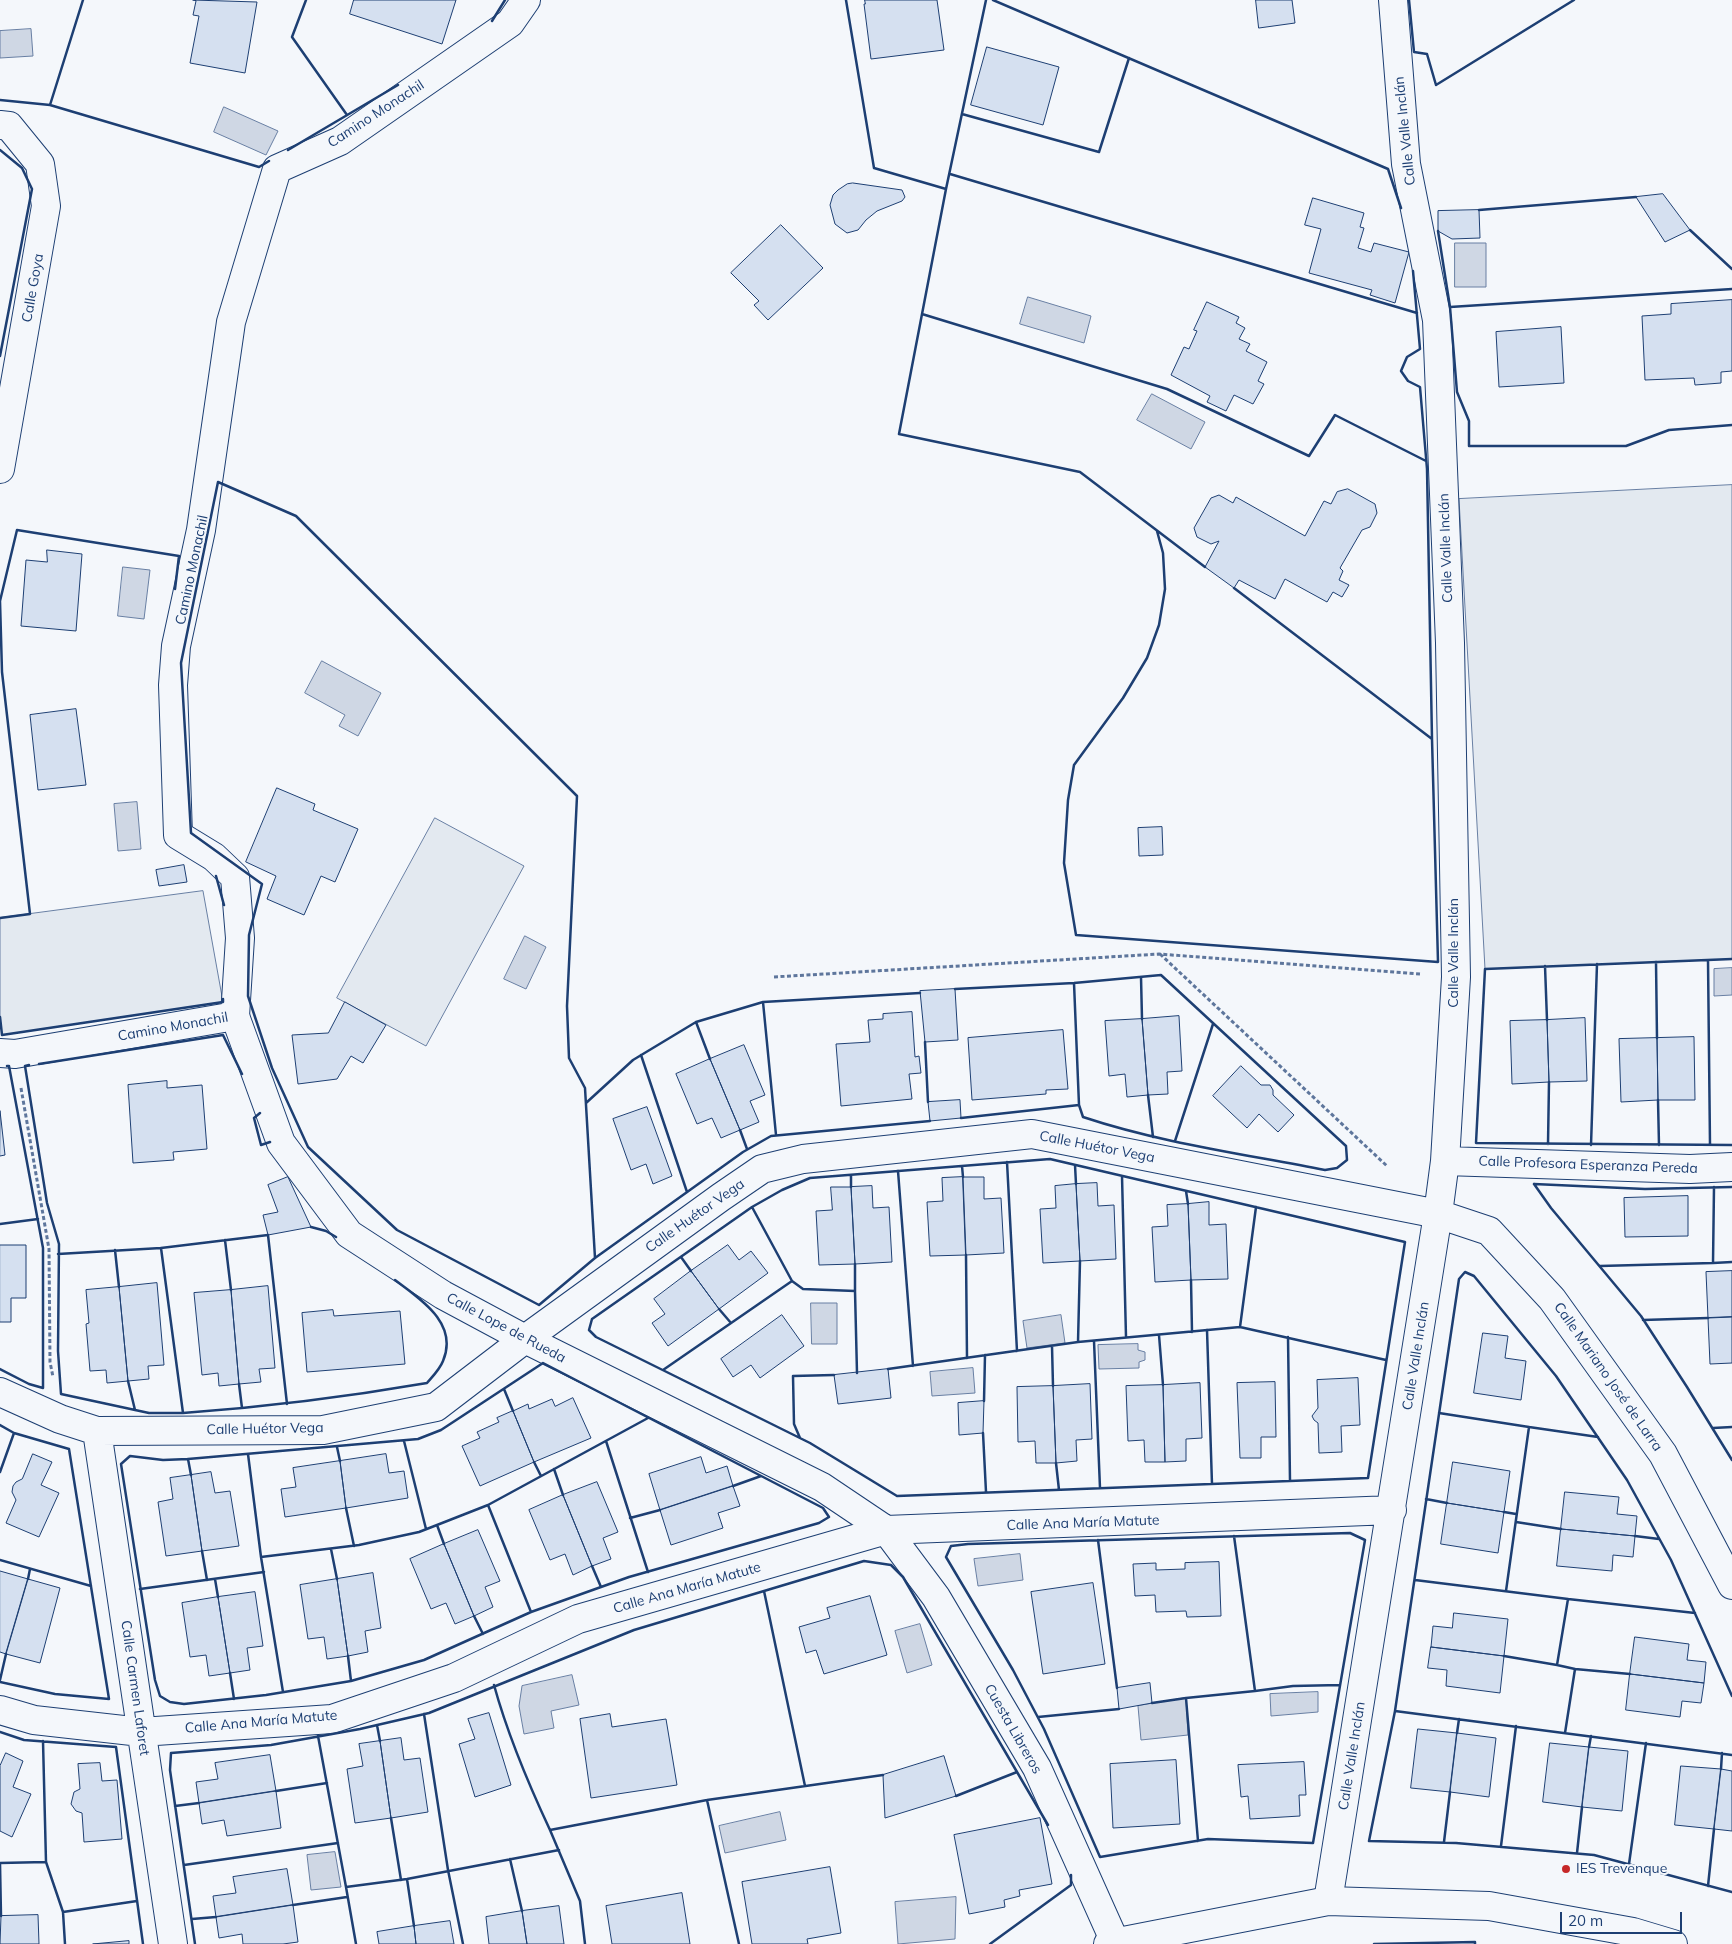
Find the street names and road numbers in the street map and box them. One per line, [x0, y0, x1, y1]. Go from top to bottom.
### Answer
street label: Calle Valle Inclán [1391, 76, 1419, 186]
street label: Camino Monachil [325, 77, 427, 151]
street label: Calle Goya [19, 252, 47, 324]
street label: Calle Valle Inclán [1436, 493, 1456, 603]
street label: Camino Monachil [172, 514, 212, 626]
street label: Calle Valle Inclán [1446, 898, 1462, 1008]
street label: Camino Monachil [117, 1009, 229, 1045]
street label: Calle Huétor Vega [1038, 1128, 1156, 1166]
street label: Calle Profesora Esperanza Pereda [1478, 1153, 1698, 1177]
street label: Calle Huétor Vega [642, 1176, 748, 1256]
street label: Calle Lope de Rueda [443, 1289, 569, 1367]
street label: Calle Mariano José de Larra [1550, 1299, 1666, 1455]
street label: Calle Valle Inclán [1399, 1301, 1433, 1411]
street label: Calle Huétor Vega [206, 1420, 324, 1438]
street label: Calle Ana María Matute [1006, 1512, 1160, 1534]
street label: Calle Ana María Matute [611, 1559, 763, 1617]
street label: Calle Carmen Laforet [117, 1619, 153, 1757]
street label: Cuesta Libreros [981, 1681, 1045, 1777]
street label: Calle Valle Inclán [1335, 1701, 1369, 1811]
street label: Calle Ana María Matute [184, 1707, 338, 1737]

